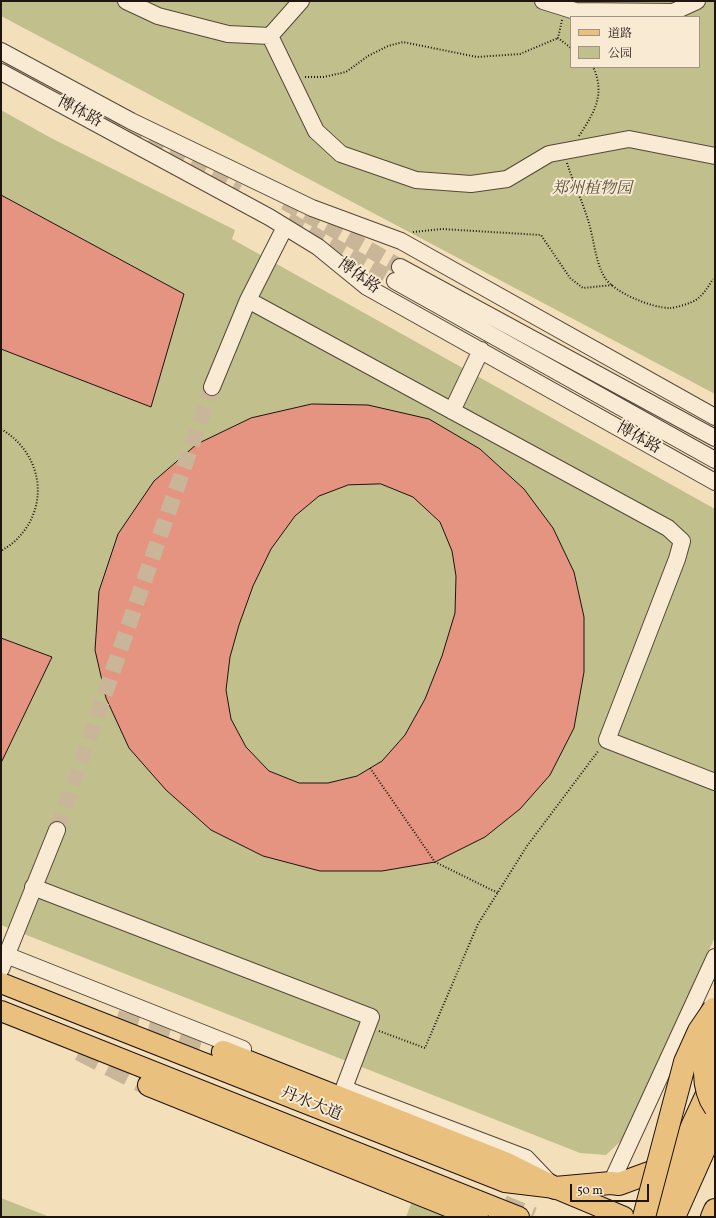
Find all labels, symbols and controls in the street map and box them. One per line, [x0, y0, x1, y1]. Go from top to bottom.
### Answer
legend [570, 16, 700, 68]
text: 道路 [608, 26, 632, 42]
text: 公园 [608, 46, 632, 62]
street label: 博体路 [53, 93, 105, 133]
park label: 郑州植物园 [552, 180, 632, 200]
street label: 博体路 [333, 255, 383, 299]
street label: 博体路 [612, 419, 664, 459]
street label: 丹水大道 [278, 1084, 344, 1126]
scale bar [572, 1176, 651, 1202]
text: 50 m [577, 1183, 603, 1199]

